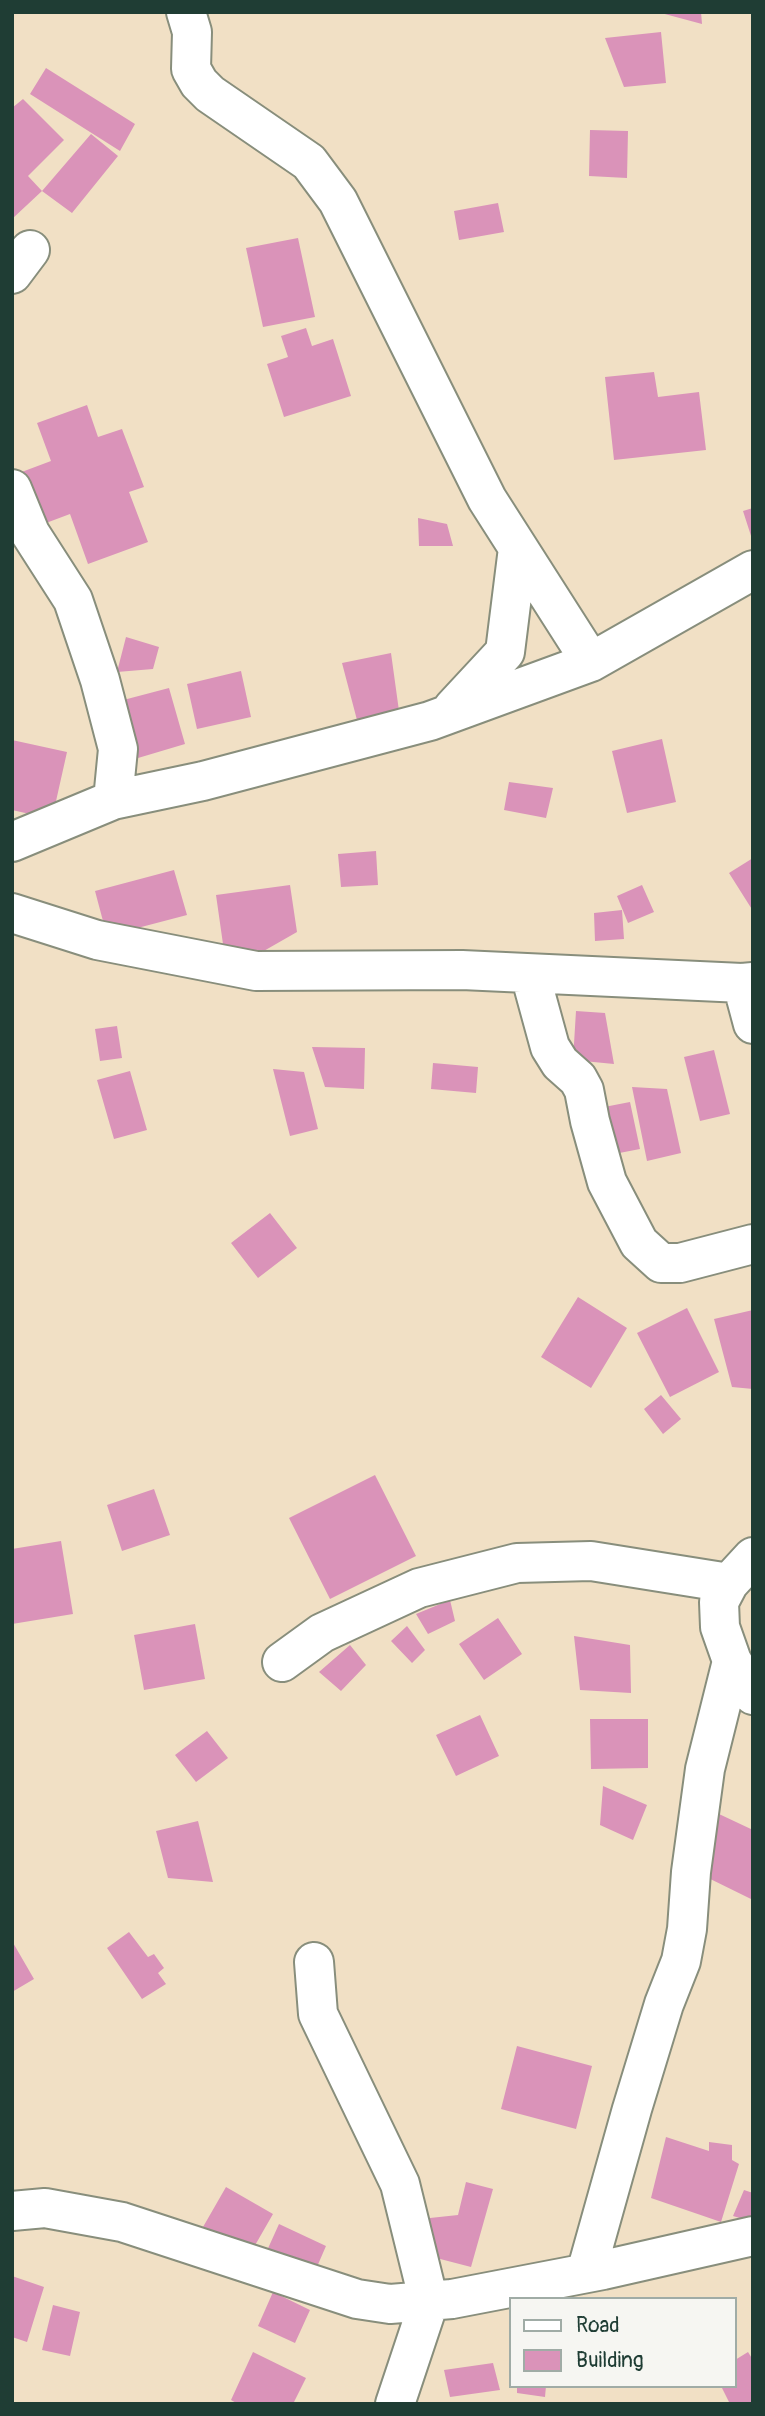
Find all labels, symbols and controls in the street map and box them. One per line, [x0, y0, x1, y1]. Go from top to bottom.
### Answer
legend [510, 2297, 737, 2388]
text: Road [576, 2312, 620, 2339]
text: Building [576, 2347, 643, 2374]

